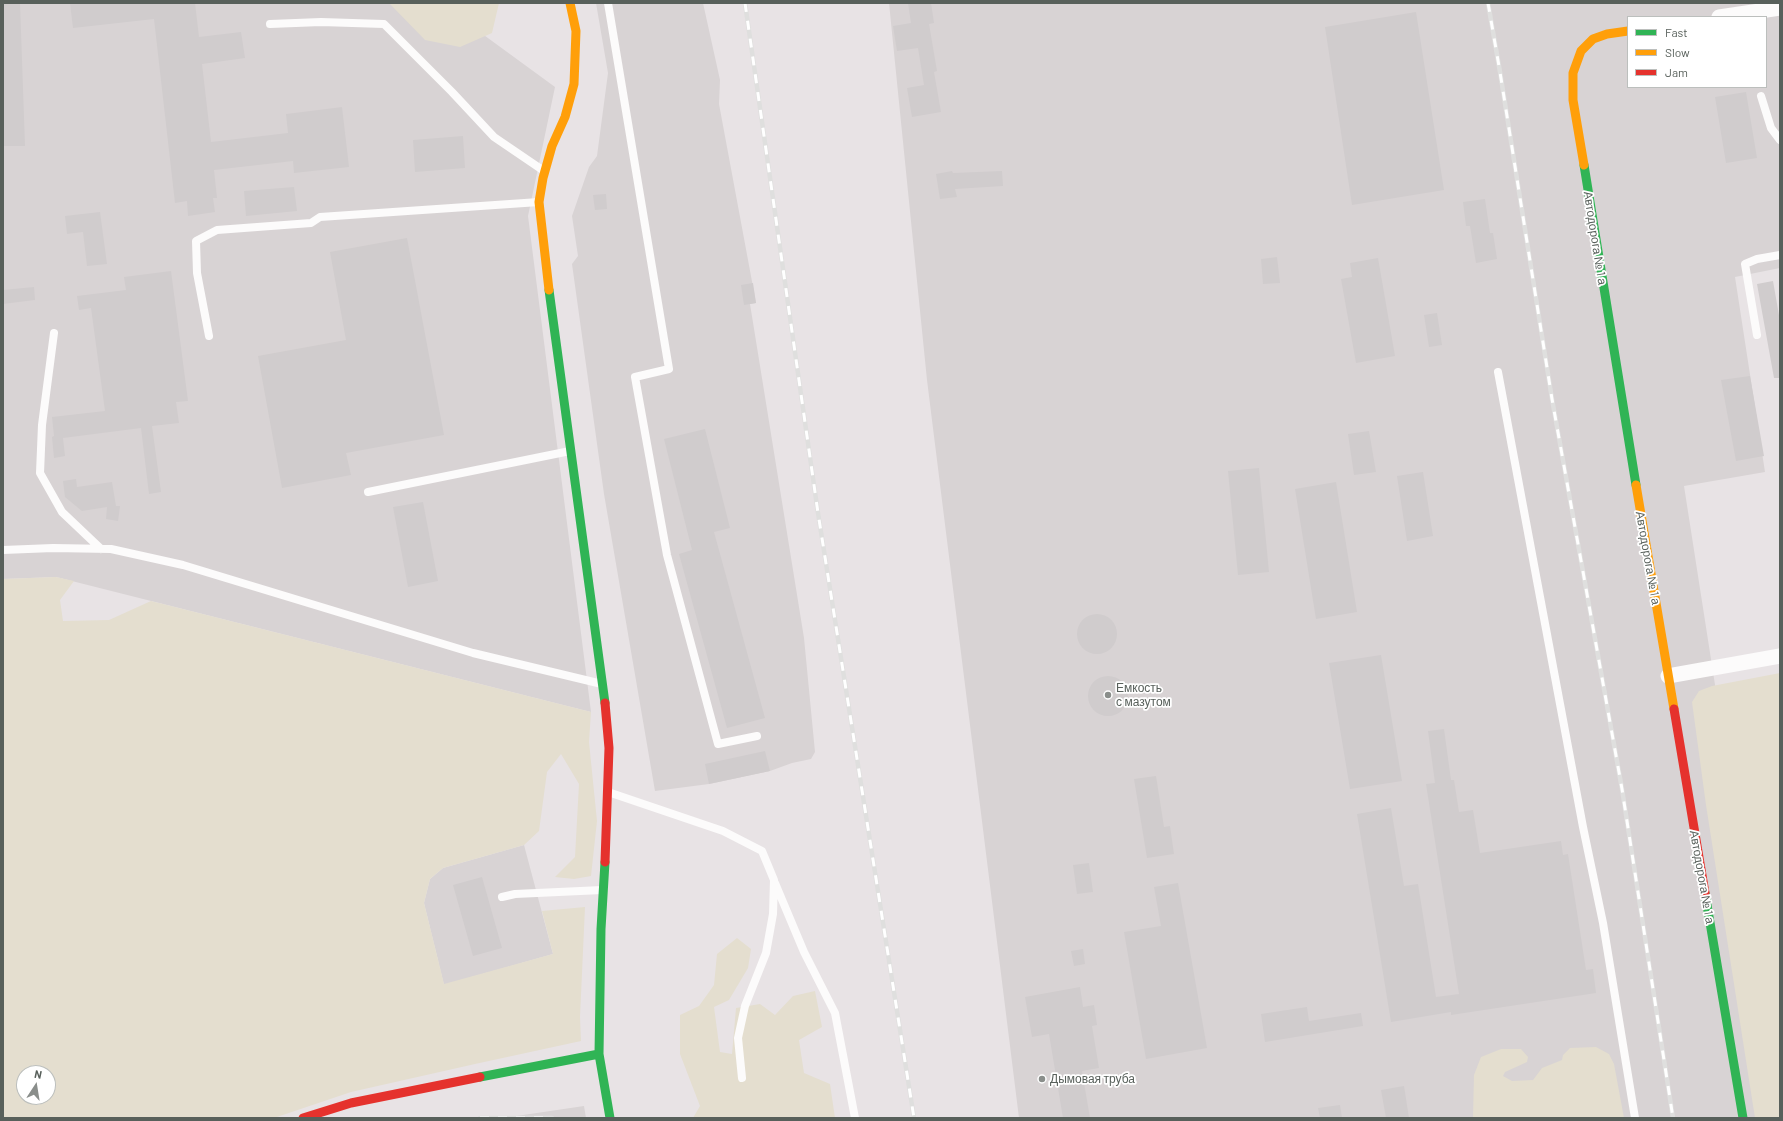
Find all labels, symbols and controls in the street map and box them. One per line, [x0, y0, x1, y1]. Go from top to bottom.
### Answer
legend [1627, 16, 1767, 88]
text: Fast [1665, 25, 1688, 39]
text: Slow [1665, 45, 1690, 59]
text: Jam [1665, 65, 1688, 79]
street label: Автодорога № 1 а [1580, 190, 1610, 286]
street label: Автодорога № 1 а [1633, 510, 1663, 606]
place label: Емкость с мазутом [1116, 681, 1171, 709]
marker: Емкость с мазутом [1103, 690, 1113, 700]
street label: Автодорога № 1 а [1687, 829, 1717, 925]
north arrow [16, 1065, 56, 1105]
text: N [33, 1067, 43, 1081]
place label: Дымовая труба [1050, 1072, 1135, 1086]
marker: Дымовая труба [1037, 1074, 1047, 1084]

